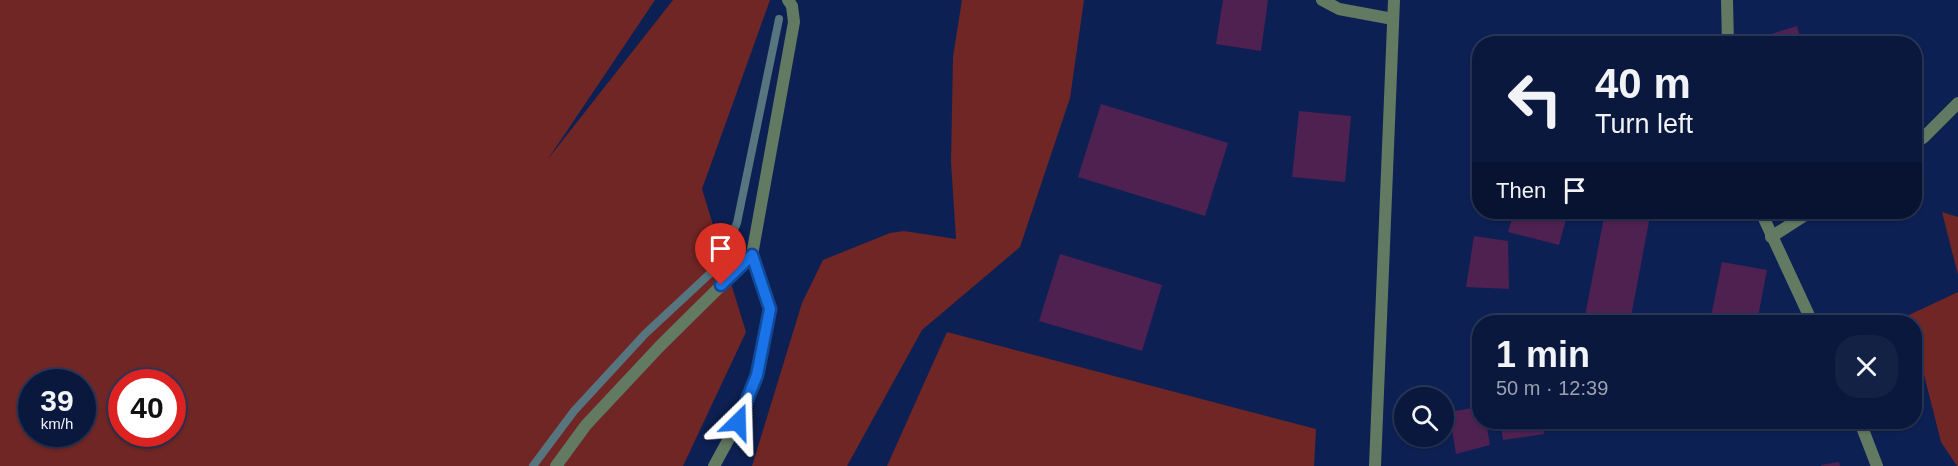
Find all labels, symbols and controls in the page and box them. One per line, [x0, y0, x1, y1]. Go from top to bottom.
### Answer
icon: left [1496, 60, 1574, 138]
text: 40 m [1595, 60, 1691, 107]
text: Turn left [1595, 109, 1693, 139]
icon: arrive [1558, 174, 1591, 207]
text: Then [1496, 178, 1546, 203]
pin [695, 223, 746, 285]
icon: arrive [704, 232, 737, 265]
text: 1 min [1496, 334, 1590, 375]
button: close [1835, 335, 1898, 398]
speed limit sign: 40 [108, 369, 186, 447]
text: 50 m · 12:39 [1496, 377, 1608, 399]
text: 39 [40, 384, 74, 417]
map controls [1394, 387, 1454, 447]
button: search [1394, 387, 1454, 447]
position arrow [706, 390, 770, 454]
text: km/h [41, 415, 73, 432]

